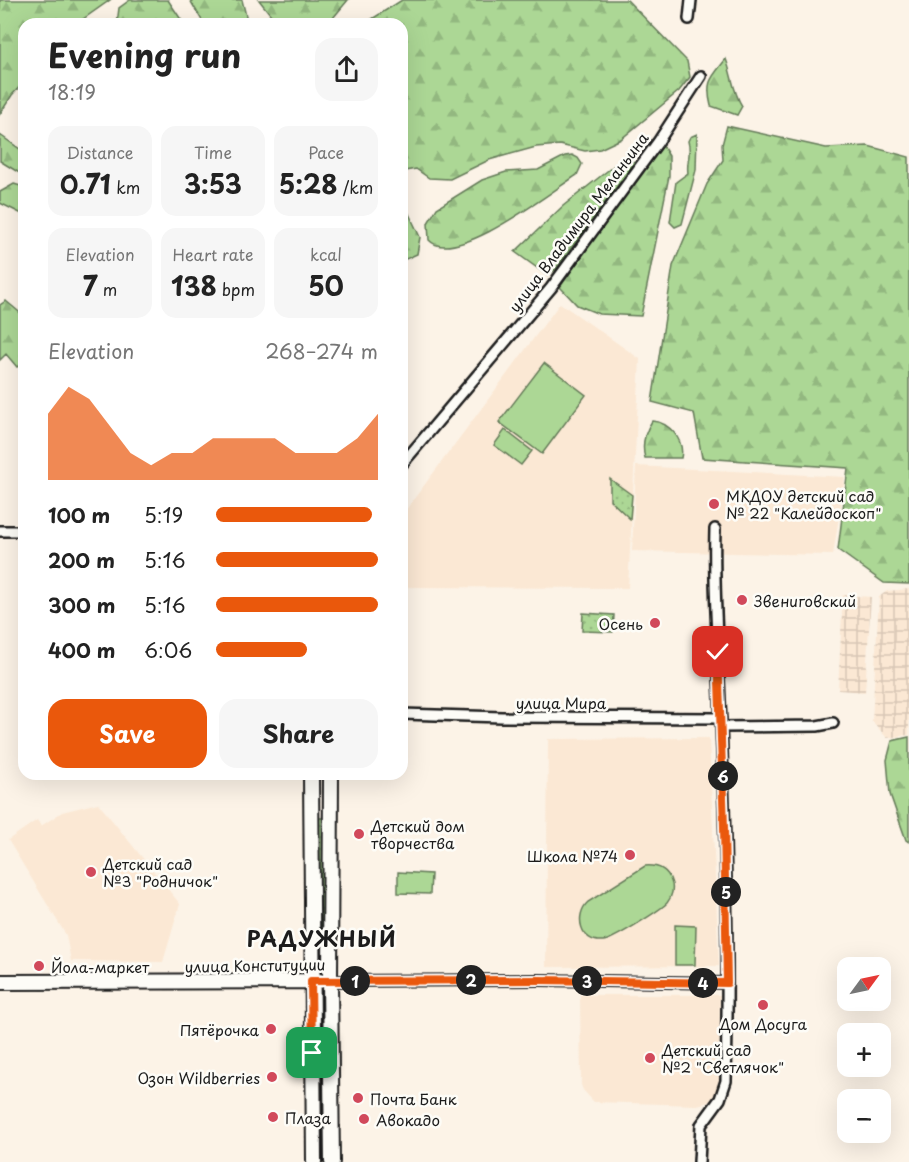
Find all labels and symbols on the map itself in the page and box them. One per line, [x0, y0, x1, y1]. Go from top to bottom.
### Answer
street label: улица Владимира Меланьина [503, 127, 654, 317]
place label: МКДОУ детский сад № 22 "Калейдоскоп" [726, 484, 881, 524]
marker: МКДОУ детский сад № 22 "Калейдоскоп" [707, 497, 721, 511]
place label: Звениговский [754, 589, 856, 612]
marker: Звениговский [735, 593, 749, 607]
place label: Осень [598, 612, 643, 635]
marker: Осень [648, 616, 662, 630]
pin [692, 626, 743, 677]
street label: улица Мира [516, 691, 607, 714]
pin: 6 [708, 761, 738, 791]
place label: Детский дом творчества [370, 814, 465, 854]
marker: Детский дом творчества [352, 827, 366, 841]
place label: Школа №74 [527, 844, 618, 867]
marker: Школа №74 [623, 848, 637, 862]
place label: Детский сад №3 "Родничок" [102, 852, 218, 892]
marker: Детский сад №3 "Родничок" [84, 865, 98, 879]
pin: 5 [711, 877, 741, 907]
district label: РАДУЖНЫЙ [247, 922, 397, 954]
street label: улица Конституции [184, 952, 326, 978]
place label: Йола-маркет [51, 955, 150, 978]
north arrow [837, 957, 891, 1011]
marker: Йола-маркет [32, 959, 46, 973]
pin: 2 [456, 965, 486, 995]
pin: 1 [340, 966, 370, 996]
pin: 3 [572, 966, 602, 996]
pin: 4 [688, 968, 718, 998]
marker: Дом Досуга [756, 998, 770, 1012]
place label: Дом Досуга [718, 1012, 807, 1035]
place label: Пятёрочка [180, 1018, 260, 1041]
marker: Пятёрочка [264, 1022, 278, 1036]
pin [286, 1027, 337, 1078]
place label: Детский сад №2 "Светлячок" [661, 1038, 784, 1078]
marker: Детский сад №2 "Светлячок" [643, 1051, 657, 1065]
place label: Озон Wildberries [137, 1066, 260, 1089]
marker: Озон Wildberries [265, 1070, 279, 1084]
place label: Почта Банк [370, 1087, 457, 1110]
marker: Почта Банк [351, 1091, 365, 1105]
place label: Плаза [285, 1106, 331, 1129]
place label: Авокадо [376, 1108, 440, 1131]
marker: Плаза [266, 1110, 280, 1124]
marker: Авокадо [357, 1112, 371, 1126]

